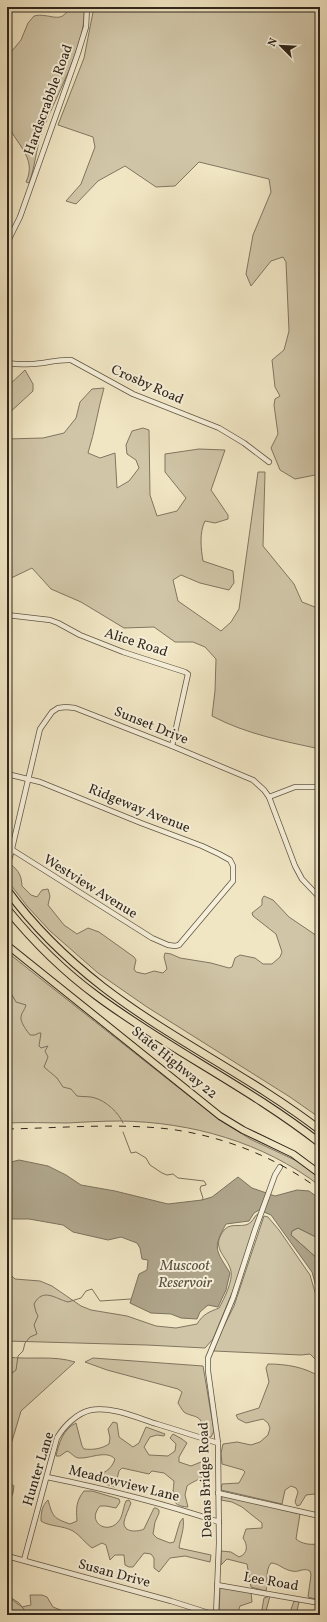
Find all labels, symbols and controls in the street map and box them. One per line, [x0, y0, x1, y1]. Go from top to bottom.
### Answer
north arrow [261, 26, 301, 66]
text: N [265, 36, 282, 49]
street label: Hardscrabble Road [20, 42, 78, 158]
street label: Crosby Road [108, 361, 186, 409]
street label: Alice Road [102, 624, 170, 662]
street label: Sunset Drive [111, 702, 191, 750]
street label: Ridgeway Avenue [85, 780, 193, 838]
street label: Westview Avenue [39, 850, 141, 924]
street label: State Highway 22 [127, 1022, 221, 1104]
water label: Muscoot Reservoir [158, 1256, 212, 1294]
street label: Deans Bridge Road [194, 1422, 218, 1538]
street label: Hunter Lane [19, 1429, 59, 1508]
street label: Meadowview Lane [67, 1461, 182, 1507]
street label: Susan Drive [76, 1555, 153, 1593]
street label: Lee Road [242, 1568, 300, 1596]

